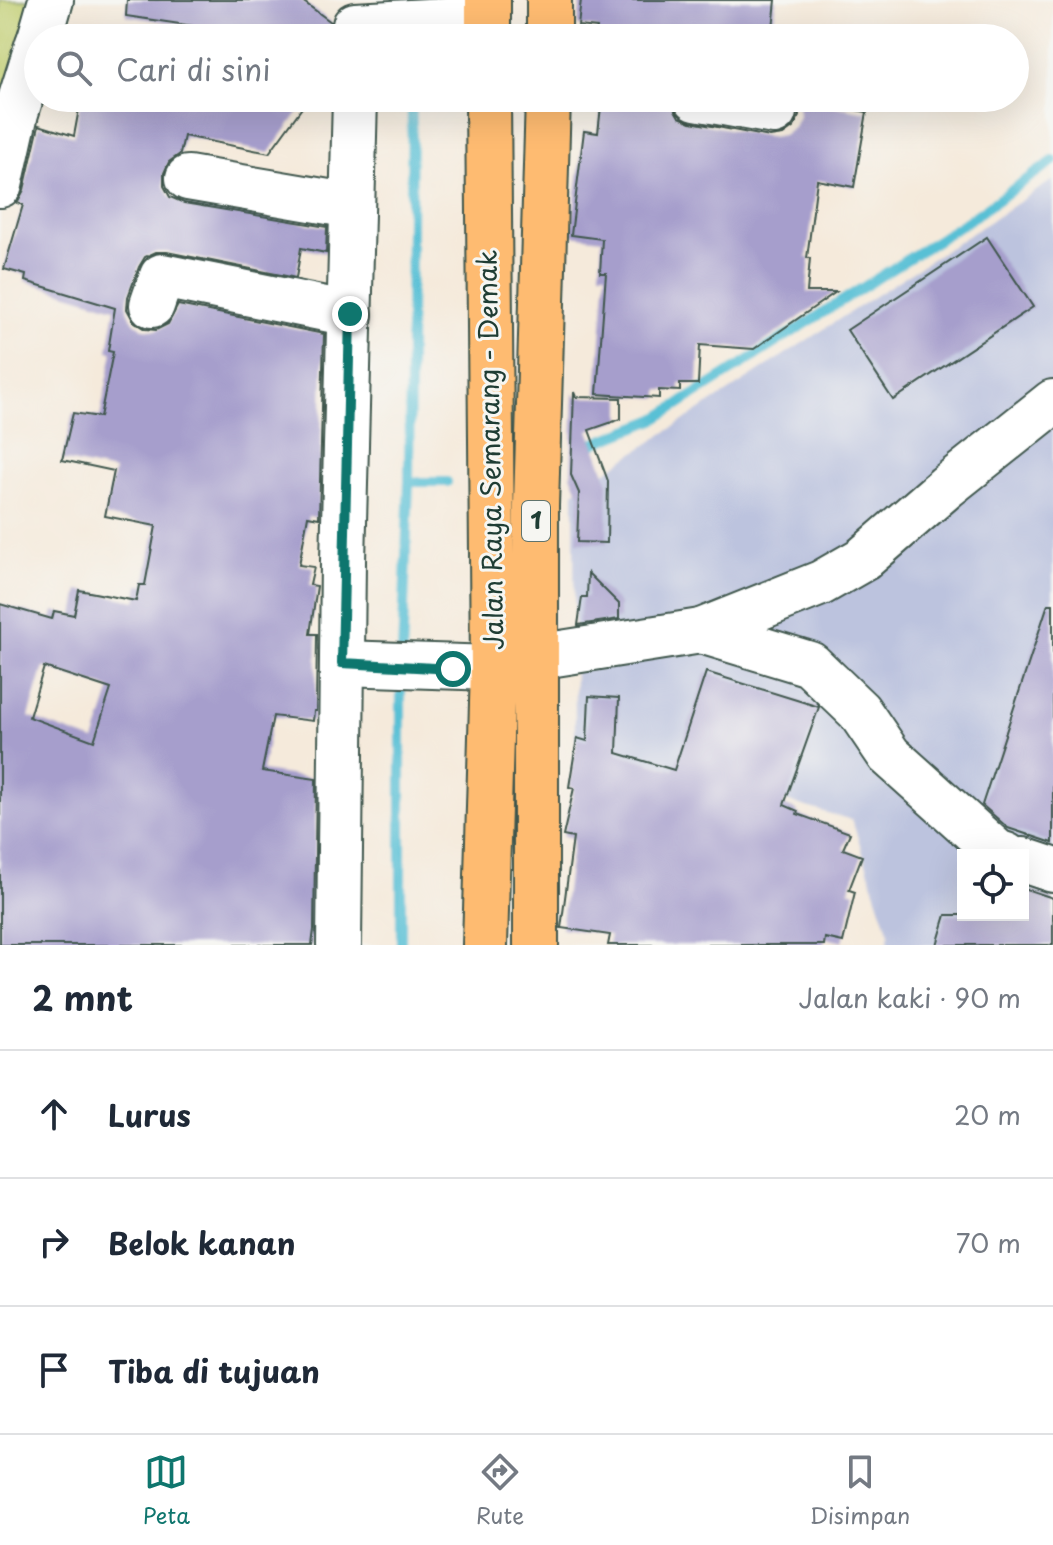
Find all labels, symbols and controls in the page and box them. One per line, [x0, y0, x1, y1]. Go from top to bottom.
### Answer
search box [24, 24, 1029, 112]
icon: search [52, 46, 96, 90]
text: Cari di sini [116, 46, 271, 91]
street label: Jalan Raya Semarang - Demak [467, 249, 512, 650]
route end [332, 296, 368, 332]
road number: 1 [522, 501, 550, 541]
route start [435, 651, 471, 687]
map controls [957, 849, 1029, 921]
button: locate [957, 849, 1029, 921]
text: 2 mnt [32, 971, 133, 1023]
text: Jalan kaki · 90 m [798, 978, 1021, 1017]
icon: ahead [32, 1092, 76, 1136]
text: Lurus [108, 1092, 191, 1137]
text: 20 m [954, 1095, 1021, 1134]
icon: right [32, 1220, 76, 1264]
text: Belok kanan [108, 1220, 295, 1265]
text: 70 m [956, 1223, 1021, 1262]
icon: arrive [32, 1348, 76, 1392]
text: Tiba di tujuan [108, 1348, 320, 1393]
tab: Peta [143, 1450, 190, 1531]
tab: Rute [476, 1450, 524, 1531]
tab: Disimpan [810, 1450, 910, 1531]

